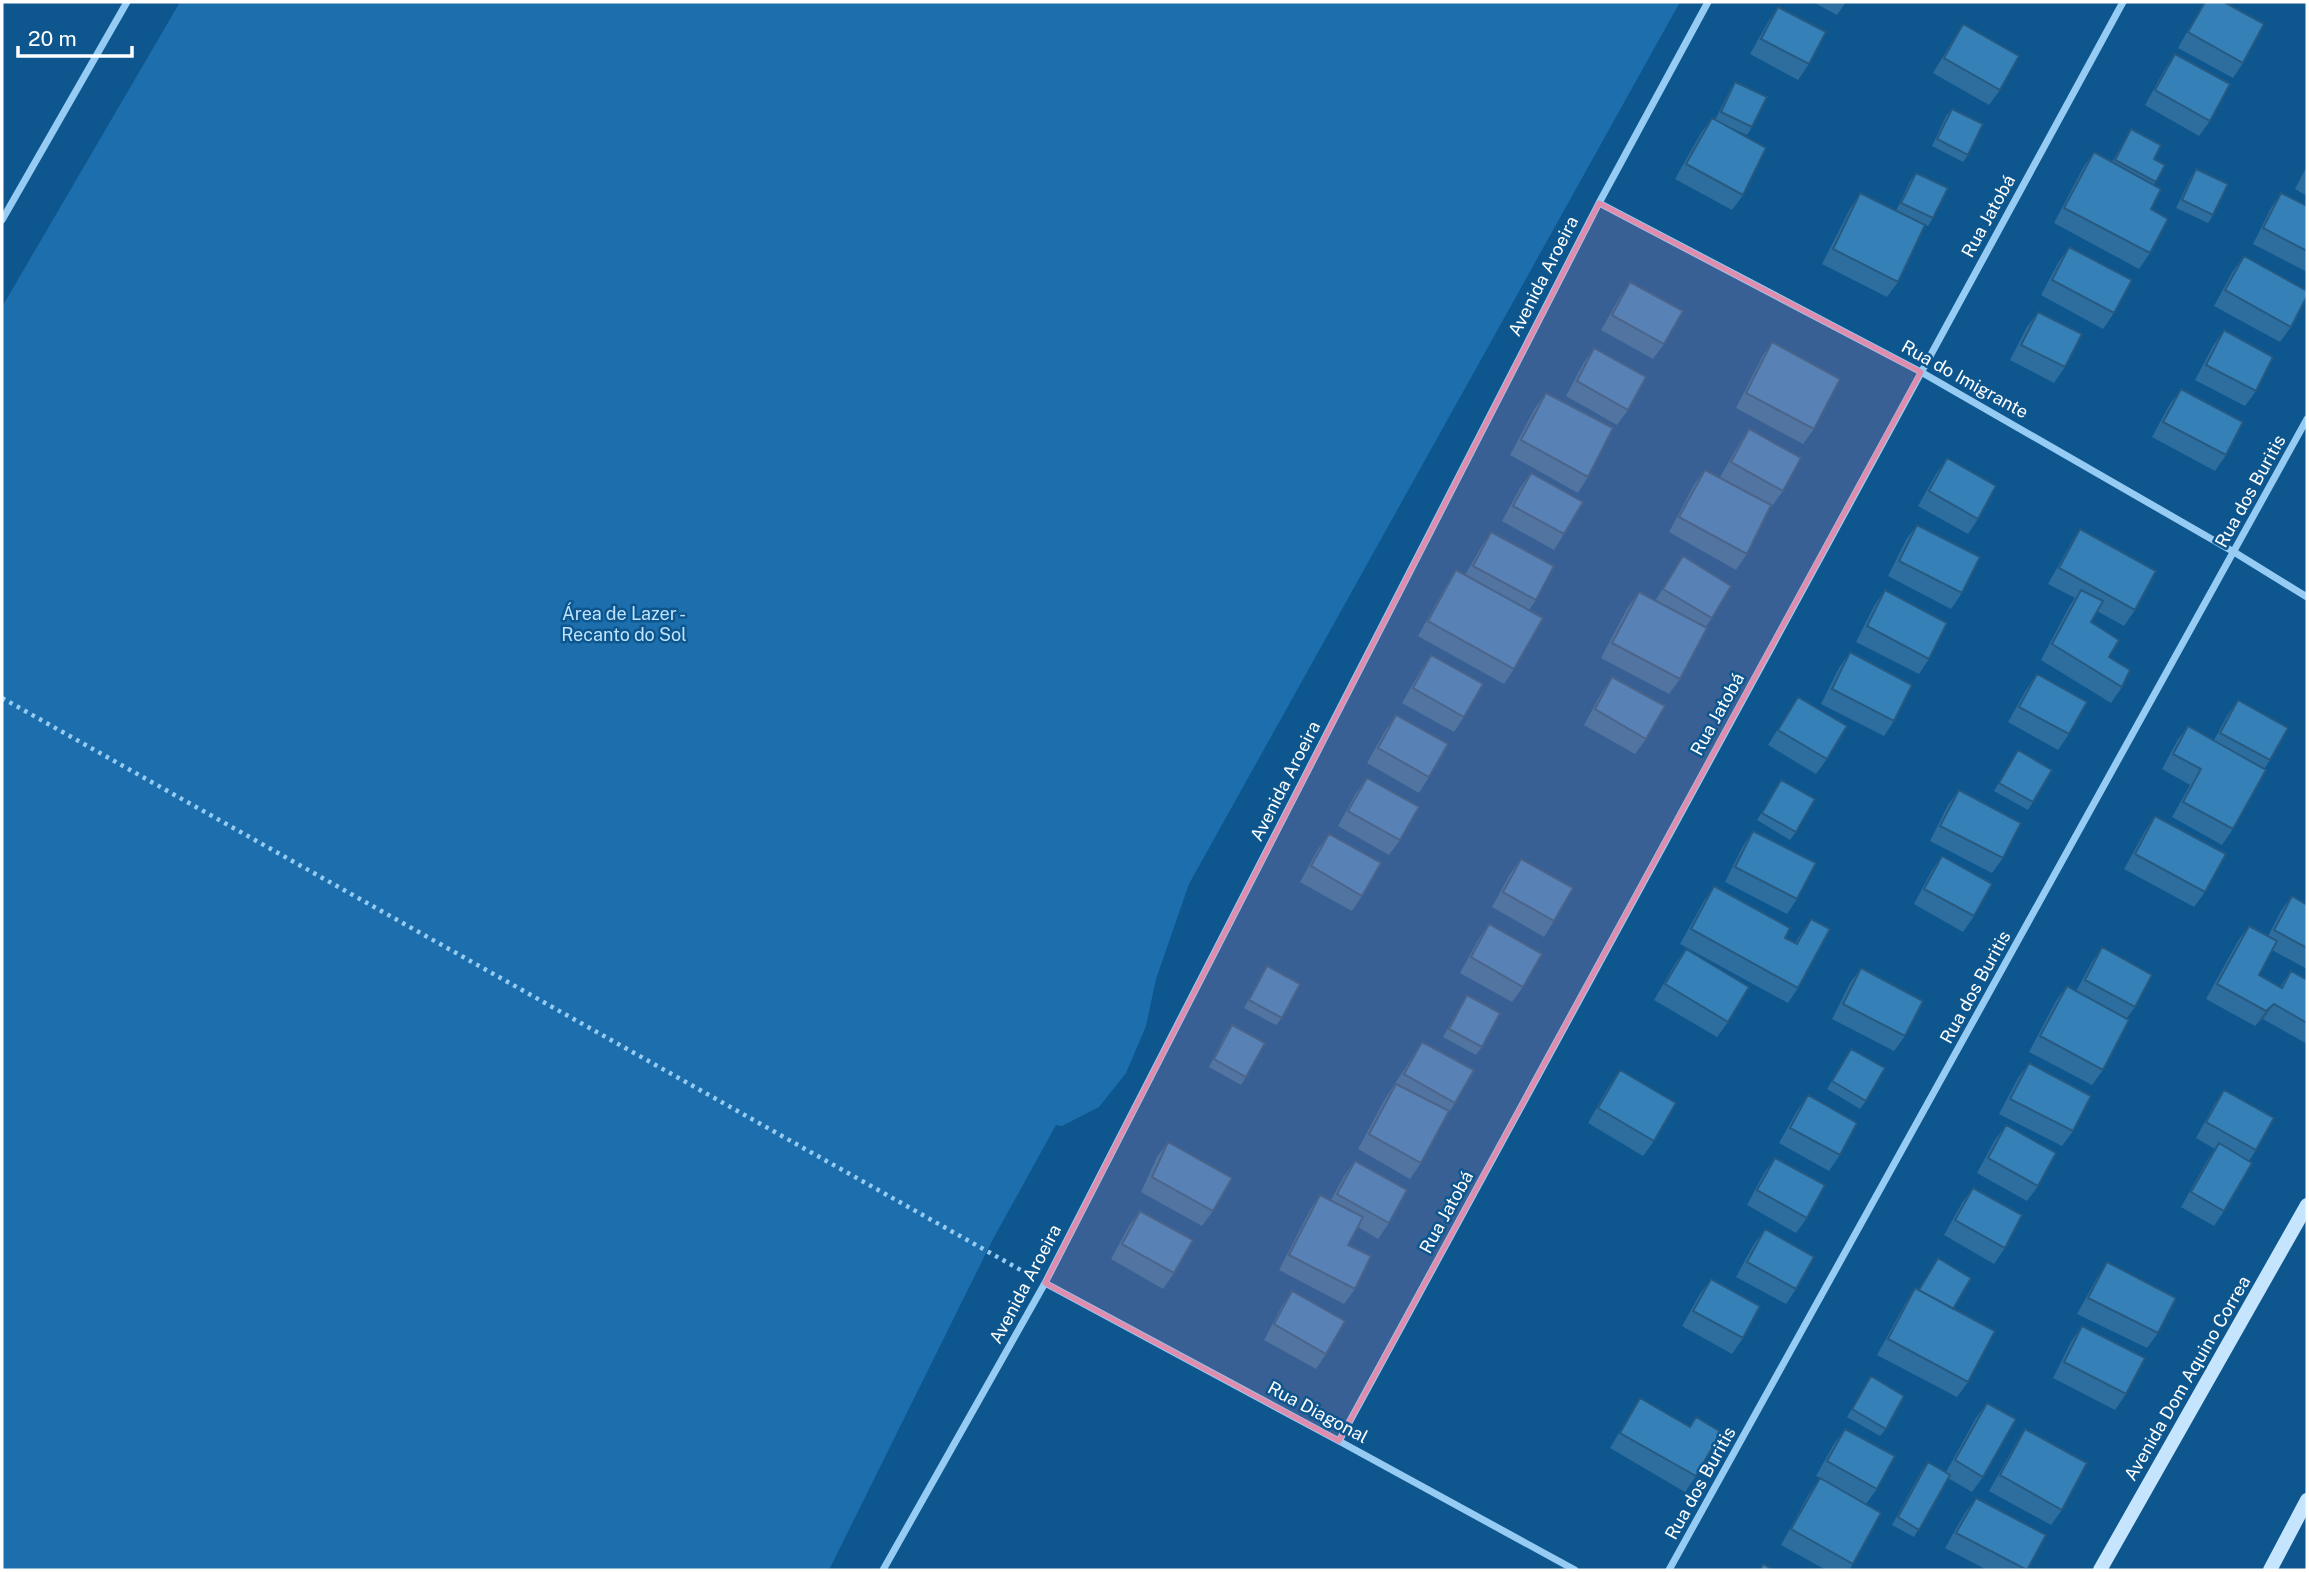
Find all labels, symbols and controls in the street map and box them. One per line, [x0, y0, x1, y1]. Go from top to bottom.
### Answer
scale bar [18, 14, 131, 58]
text: 20 m [28, 26, 77, 51]
street label: Rua Jatobá [1957, 171, 2019, 261]
street label: Avenida Aroeira [1504, 212, 1582, 340]
street label: Rua do Imigrante [1898, 335, 2032, 423]
street label: Rua dos Buritis [2210, 431, 2290, 551]
park label: Área de Lazer - Recanto do Sol [561, 602, 687, 645]
street label: Rua Jatobá [1686, 669, 1748, 759]
street label: Avenida Aroeira [1246, 717, 1324, 845]
street label: Rua dos Buritis [1935, 927, 2015, 1047]
street label: Rua Jatobá [1415, 1167, 1477, 1257]
street label: Avenida Aroeira [985, 1221, 1065, 1347]
street label: Avenida Dom Aquino Correa [2120, 1272, 2254, 1484]
street label: Rua Diagonal [1264, 1377, 1372, 1447]
street label: Rua dos Buritis [1660, 1423, 1740, 1543]

